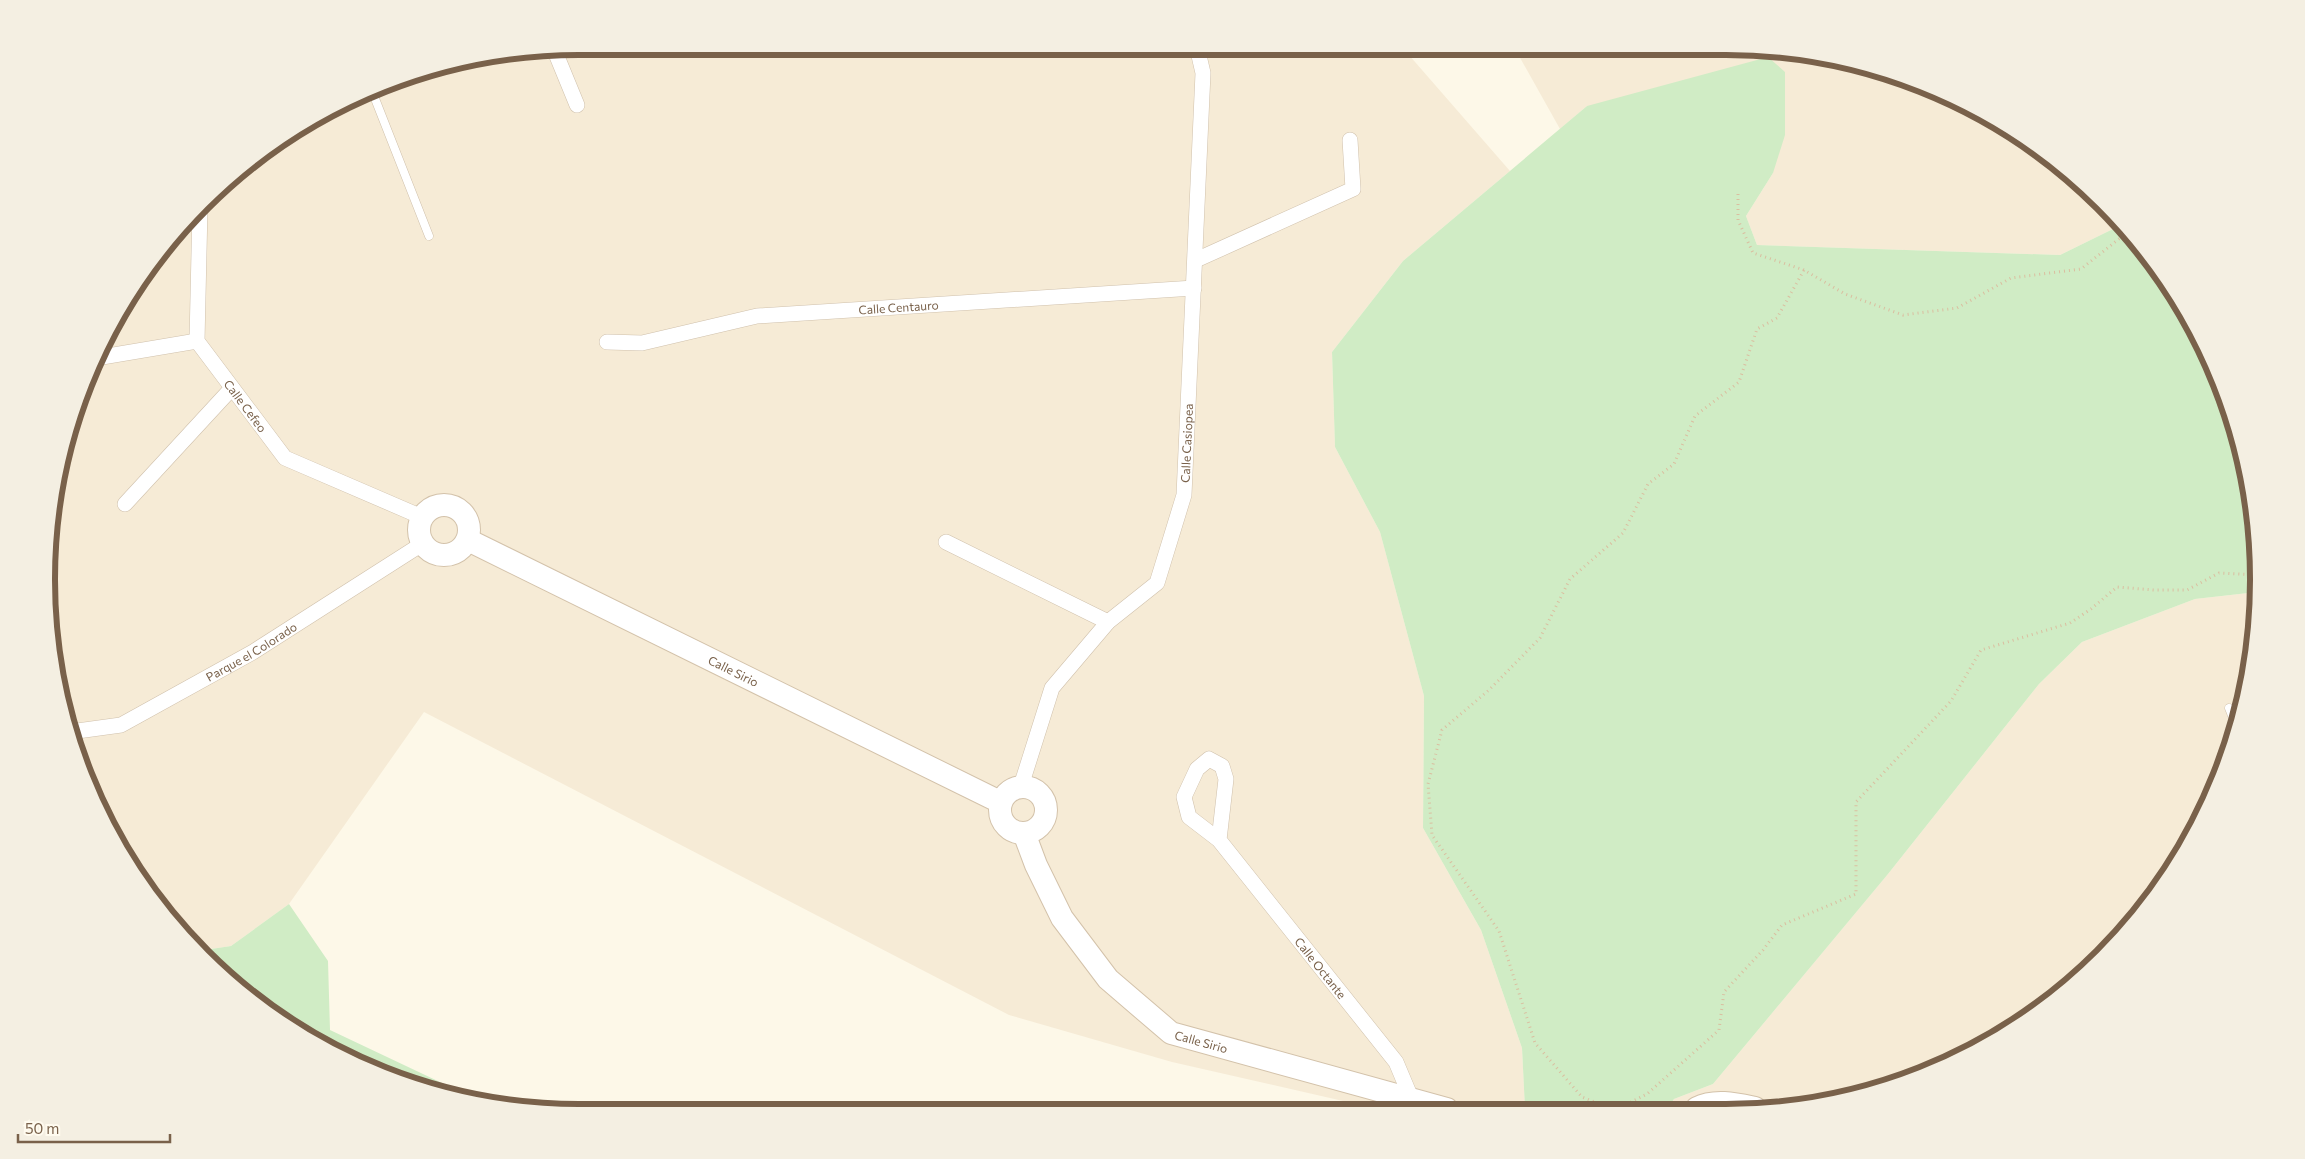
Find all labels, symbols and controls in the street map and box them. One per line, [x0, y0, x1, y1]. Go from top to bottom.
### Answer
street label: Calle Centauro [858, 297, 939, 316]
street label: Calle Cefeo [222, 377, 270, 435]
street label: Calle Casiopea [1178, 403, 1195, 483]
street label: Parque el Colorado [203, 619, 299, 684]
street label: Calle Sirio [706, 652, 761, 689]
street label: Calle Octante [1292, 934, 1349, 1001]
street label: Calle Sirio [1173, 1027, 1229, 1055]
scale bar [18, 1112, 170, 1144]
text: 50 m [25, 1119, 59, 1137]

